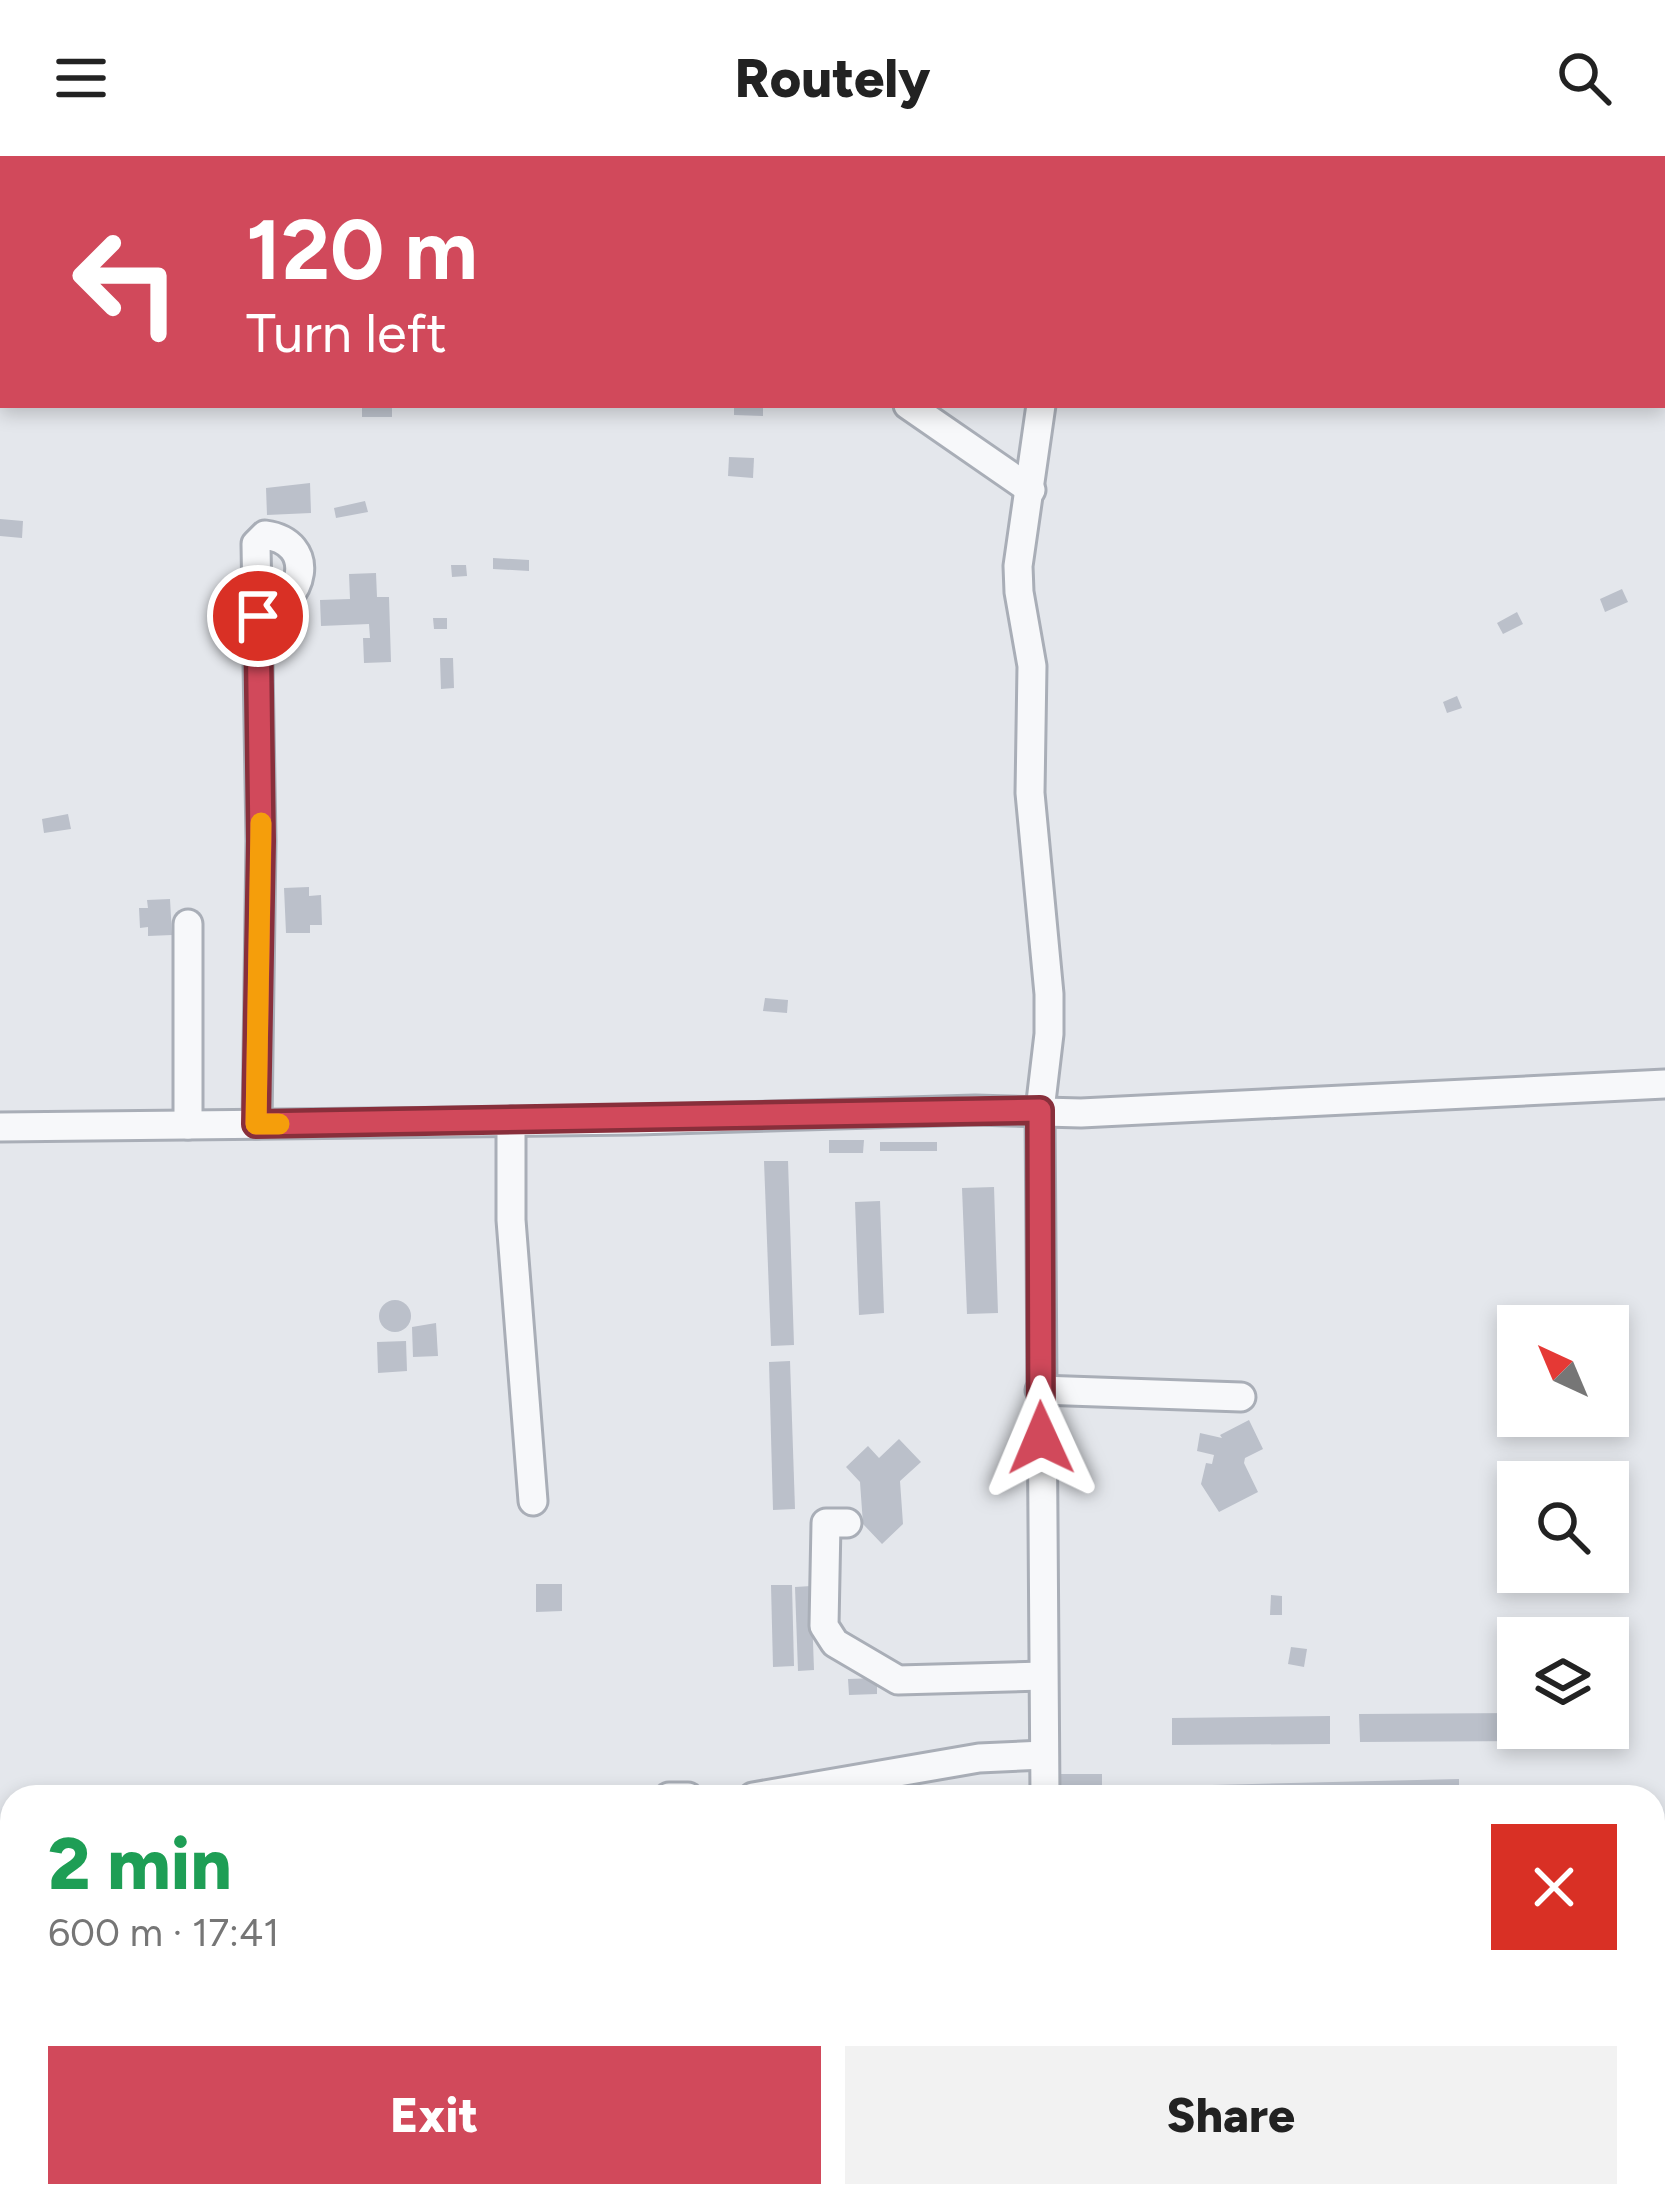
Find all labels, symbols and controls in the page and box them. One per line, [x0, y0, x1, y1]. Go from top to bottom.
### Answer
icon: menu [48, 45, 114, 111]
icon: search [1551, 45, 1617, 111]
text: Routely [735, 46, 930, 111]
text: 120 m [246, 199, 478, 300]
icon: left [48, 204, 204, 360]
text: Turn left [246, 301, 447, 366]
pin [207, 565, 309, 667]
icon: arrive [225, 583, 291, 649]
north arrow [1497, 1305, 1629, 1437]
map controls [1497, 1305, 1629, 1749]
position arrow [978, 1375, 1104, 1501]
button: search [1497, 1461, 1629, 1593]
button: layers [1497, 1617, 1629, 1749]
text: 2 min [48, 1821, 232, 1907]
button: close [1491, 1824, 1617, 1950]
text: 600 m · 17:41 [48, 1909, 279, 1956]
button: Exit [48, 2046, 821, 2184]
button: Share [845, 2046, 1617, 2184]

